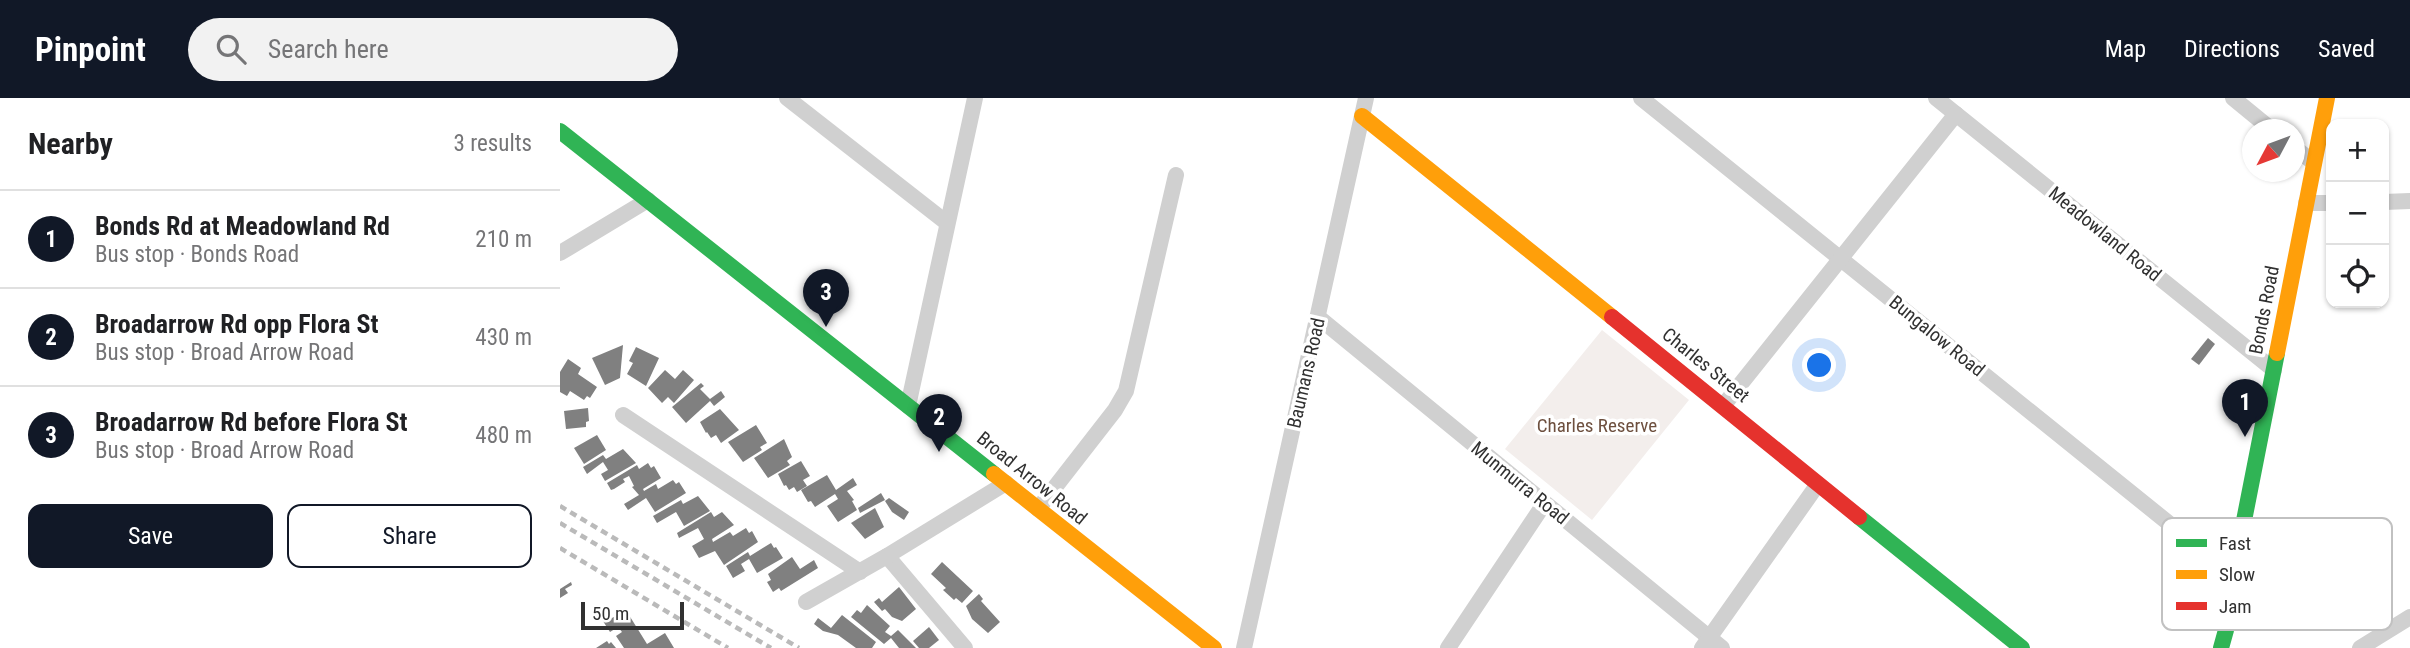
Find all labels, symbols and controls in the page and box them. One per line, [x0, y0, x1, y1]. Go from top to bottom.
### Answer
search box [188, 18, 678, 81]
text: Pinpoint [35, 30, 146, 69]
icon: search [212, 30, 250, 68]
text: Search here [268, 34, 389, 64]
text: Map [2105, 35, 2146, 63]
text: Directions [2184, 35, 2280, 63]
text: Saved [2318, 35, 2375, 63]
north arrow [2242, 119, 2305, 182]
map controls [2326, 119, 2389, 308]
button: + [2326, 119, 2389, 182]
text: Nearby [28, 126, 113, 161]
text: 3 results [454, 130, 532, 157]
street label: Meadowland Road [2044, 182, 2166, 286]
button: − [2326, 182, 2389, 245]
text: Bonds Rd at Meadowland Rd [95, 211, 390, 241]
text: 1 [45, 226, 57, 253]
text: 210 m [475, 226, 532, 253]
text: Bus stop · Bonds Road [95, 241, 299, 268]
button: locate [2326, 245, 2389, 308]
street label: Bonds Road [2244, 264, 2284, 356]
pin: 3 [803, 269, 849, 327]
street label: Bungalow Road [1885, 291, 1989, 381]
text: Broadarrow Rd opp Flora St [95, 309, 379, 339]
street label: Baumans Road [1282, 316, 1330, 430]
street label: Charles Street [1658, 323, 1754, 407]
text: 2 [45, 324, 57, 351]
text: 430 m [475, 324, 532, 351]
text: Bus stop · Broad Arrow Road [95, 339, 354, 366]
your location [1802, 348, 1836, 382]
pin: 1 [2222, 379, 2268, 437]
pin: 2 [916, 394, 962, 452]
text: Broadarrow Rd before Flora St [95, 407, 407, 437]
park label: Charles Reserve [1537, 414, 1657, 437]
text: 3 [45, 422, 57, 449]
text: 480 m [475, 422, 532, 449]
street label: Broad Arrow Road [972, 427, 1092, 529]
text: Bus stop · Broad Arrow Road [95, 437, 354, 464]
street label: Munmurra Road [1467, 437, 1573, 529]
button: Save [28, 504, 273, 568]
button: Share [287, 504, 532, 568]
legend [2162, 518, 2392, 630]
text: Fast [2219, 532, 2251, 555]
text: Slow [2219, 563, 2255, 586]
text: Jam [2219, 595, 2252, 618]
scale bar [581, 599, 684, 631]
text: 50 m [592, 602, 629, 625]

